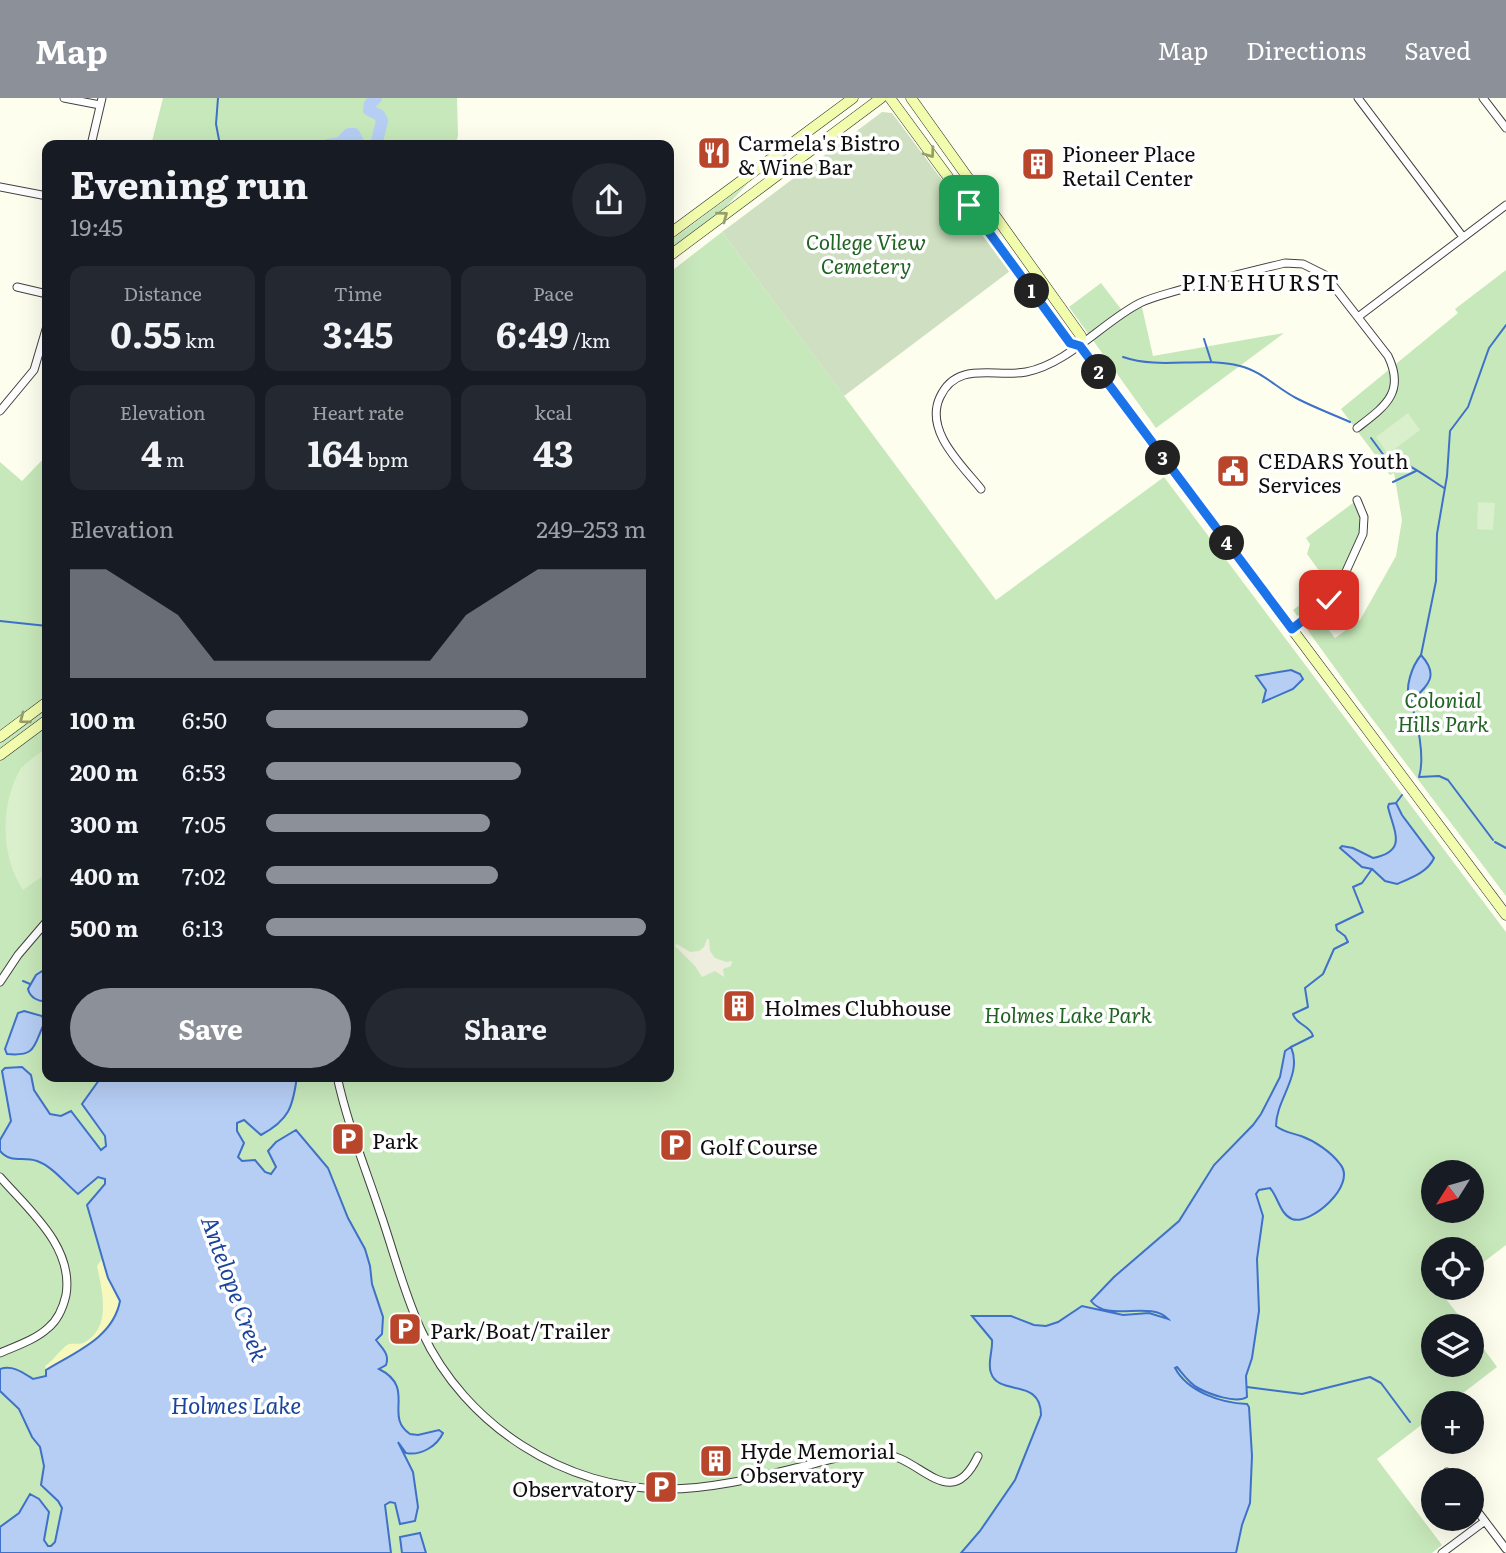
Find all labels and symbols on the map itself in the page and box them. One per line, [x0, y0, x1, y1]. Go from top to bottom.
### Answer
place label: Carmela's Bistro & Wine Bar [738, 126, 900, 181]
restaurant icon: Carmela's Bistro & Wine Bar [695, 134, 733, 172]
place label: Pioneer Place Retail Center [1062, 137, 1195, 192]
one-way arrow [922, 145, 935, 158]
building icon: Pioneer Place Retail Center [1019, 145, 1057, 183]
pin [939, 175, 999, 235]
one-way arrow [715, 212, 728, 225]
park label: College View Cemetery [806, 225, 926, 280]
district label: PINEHURST [1181, 264, 1341, 298]
pin: 1 [1014, 274, 1050, 308]
pin: 2 [1082, 354, 1116, 390]
pin: 3 [1146, 440, 1180, 476]
place label: CEDARS Youth Services [1258, 444, 1409, 499]
public building icon: CEDARS Youth Services [1214, 452, 1252, 490]
pin: 4 [1210, 526, 1244, 560]
pin [1299, 570, 1359, 630]
park label: Colonial Hills Park [1397, 683, 1489, 738]
one-way arrow [19, 711, 31, 724]
building icon: Holmes Clubhouse [720, 987, 758, 1025]
place label: Holmes Clubhouse [764, 991, 951, 1022]
park label: Holmes Lake Park [984, 998, 1152, 1029]
parking icon: Park [329, 1120, 367, 1158]
place label: Park [372, 1124, 418, 1155]
parking icon: Golf Course [657, 1126, 695, 1164]
place label: Golf Course [700, 1130, 818, 1161]
north arrow [1421, 1160, 1484, 1223]
water label: Antelope Creek [194, 1210, 278, 1366]
parking icon: Park/Boat/Trailer [386, 1310, 424, 1348]
place label: Park/Boat/Trailer [430, 1314, 610, 1345]
water label: Holmes Lake [171, 1387, 301, 1421]
place label: Hyde Memorial Observatory [740, 1434, 895, 1489]
building icon: Hyde Memorial Observatory [697, 1442, 735, 1480]
parking icon: Observatory [642, 1468, 680, 1506]
place label: Observatory [512, 1472, 637, 1503]

